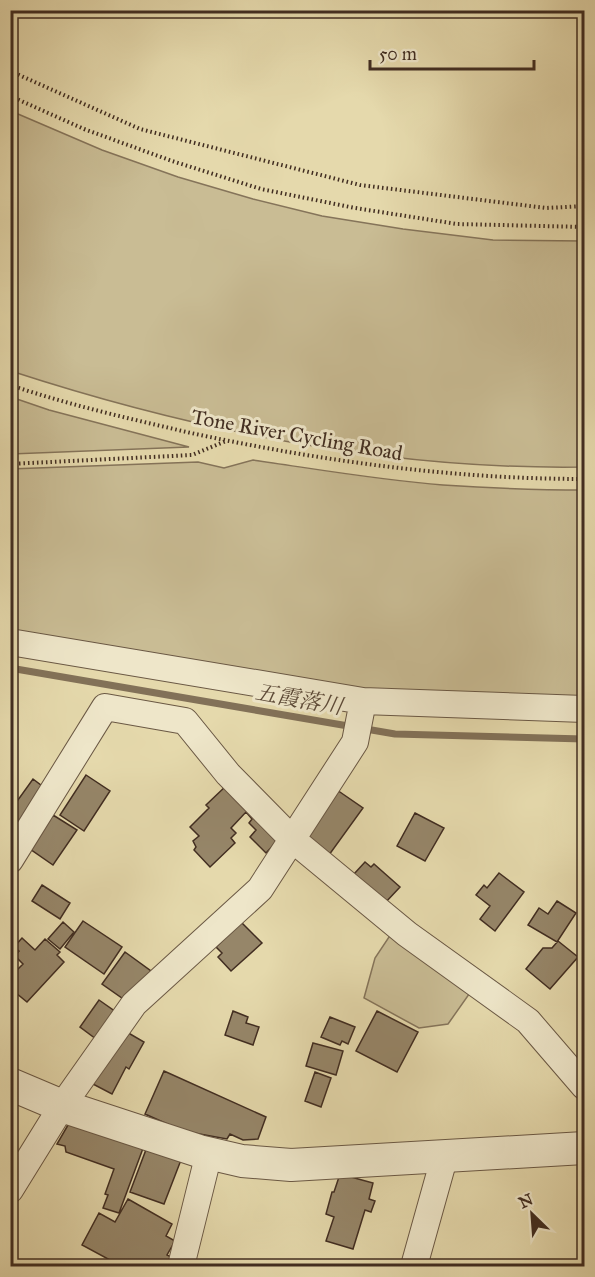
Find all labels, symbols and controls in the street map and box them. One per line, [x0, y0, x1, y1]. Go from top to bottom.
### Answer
scale bar [370, 33, 534, 71]
text: 50 m [379, 43, 417, 65]
street label: Tone River Cycling Road [189, 404, 405, 466]
water label: 五霞落川 [253, 678, 347, 720]
north arrow [502, 1184, 562, 1244]
text: N [516, 1189, 536, 1212]

